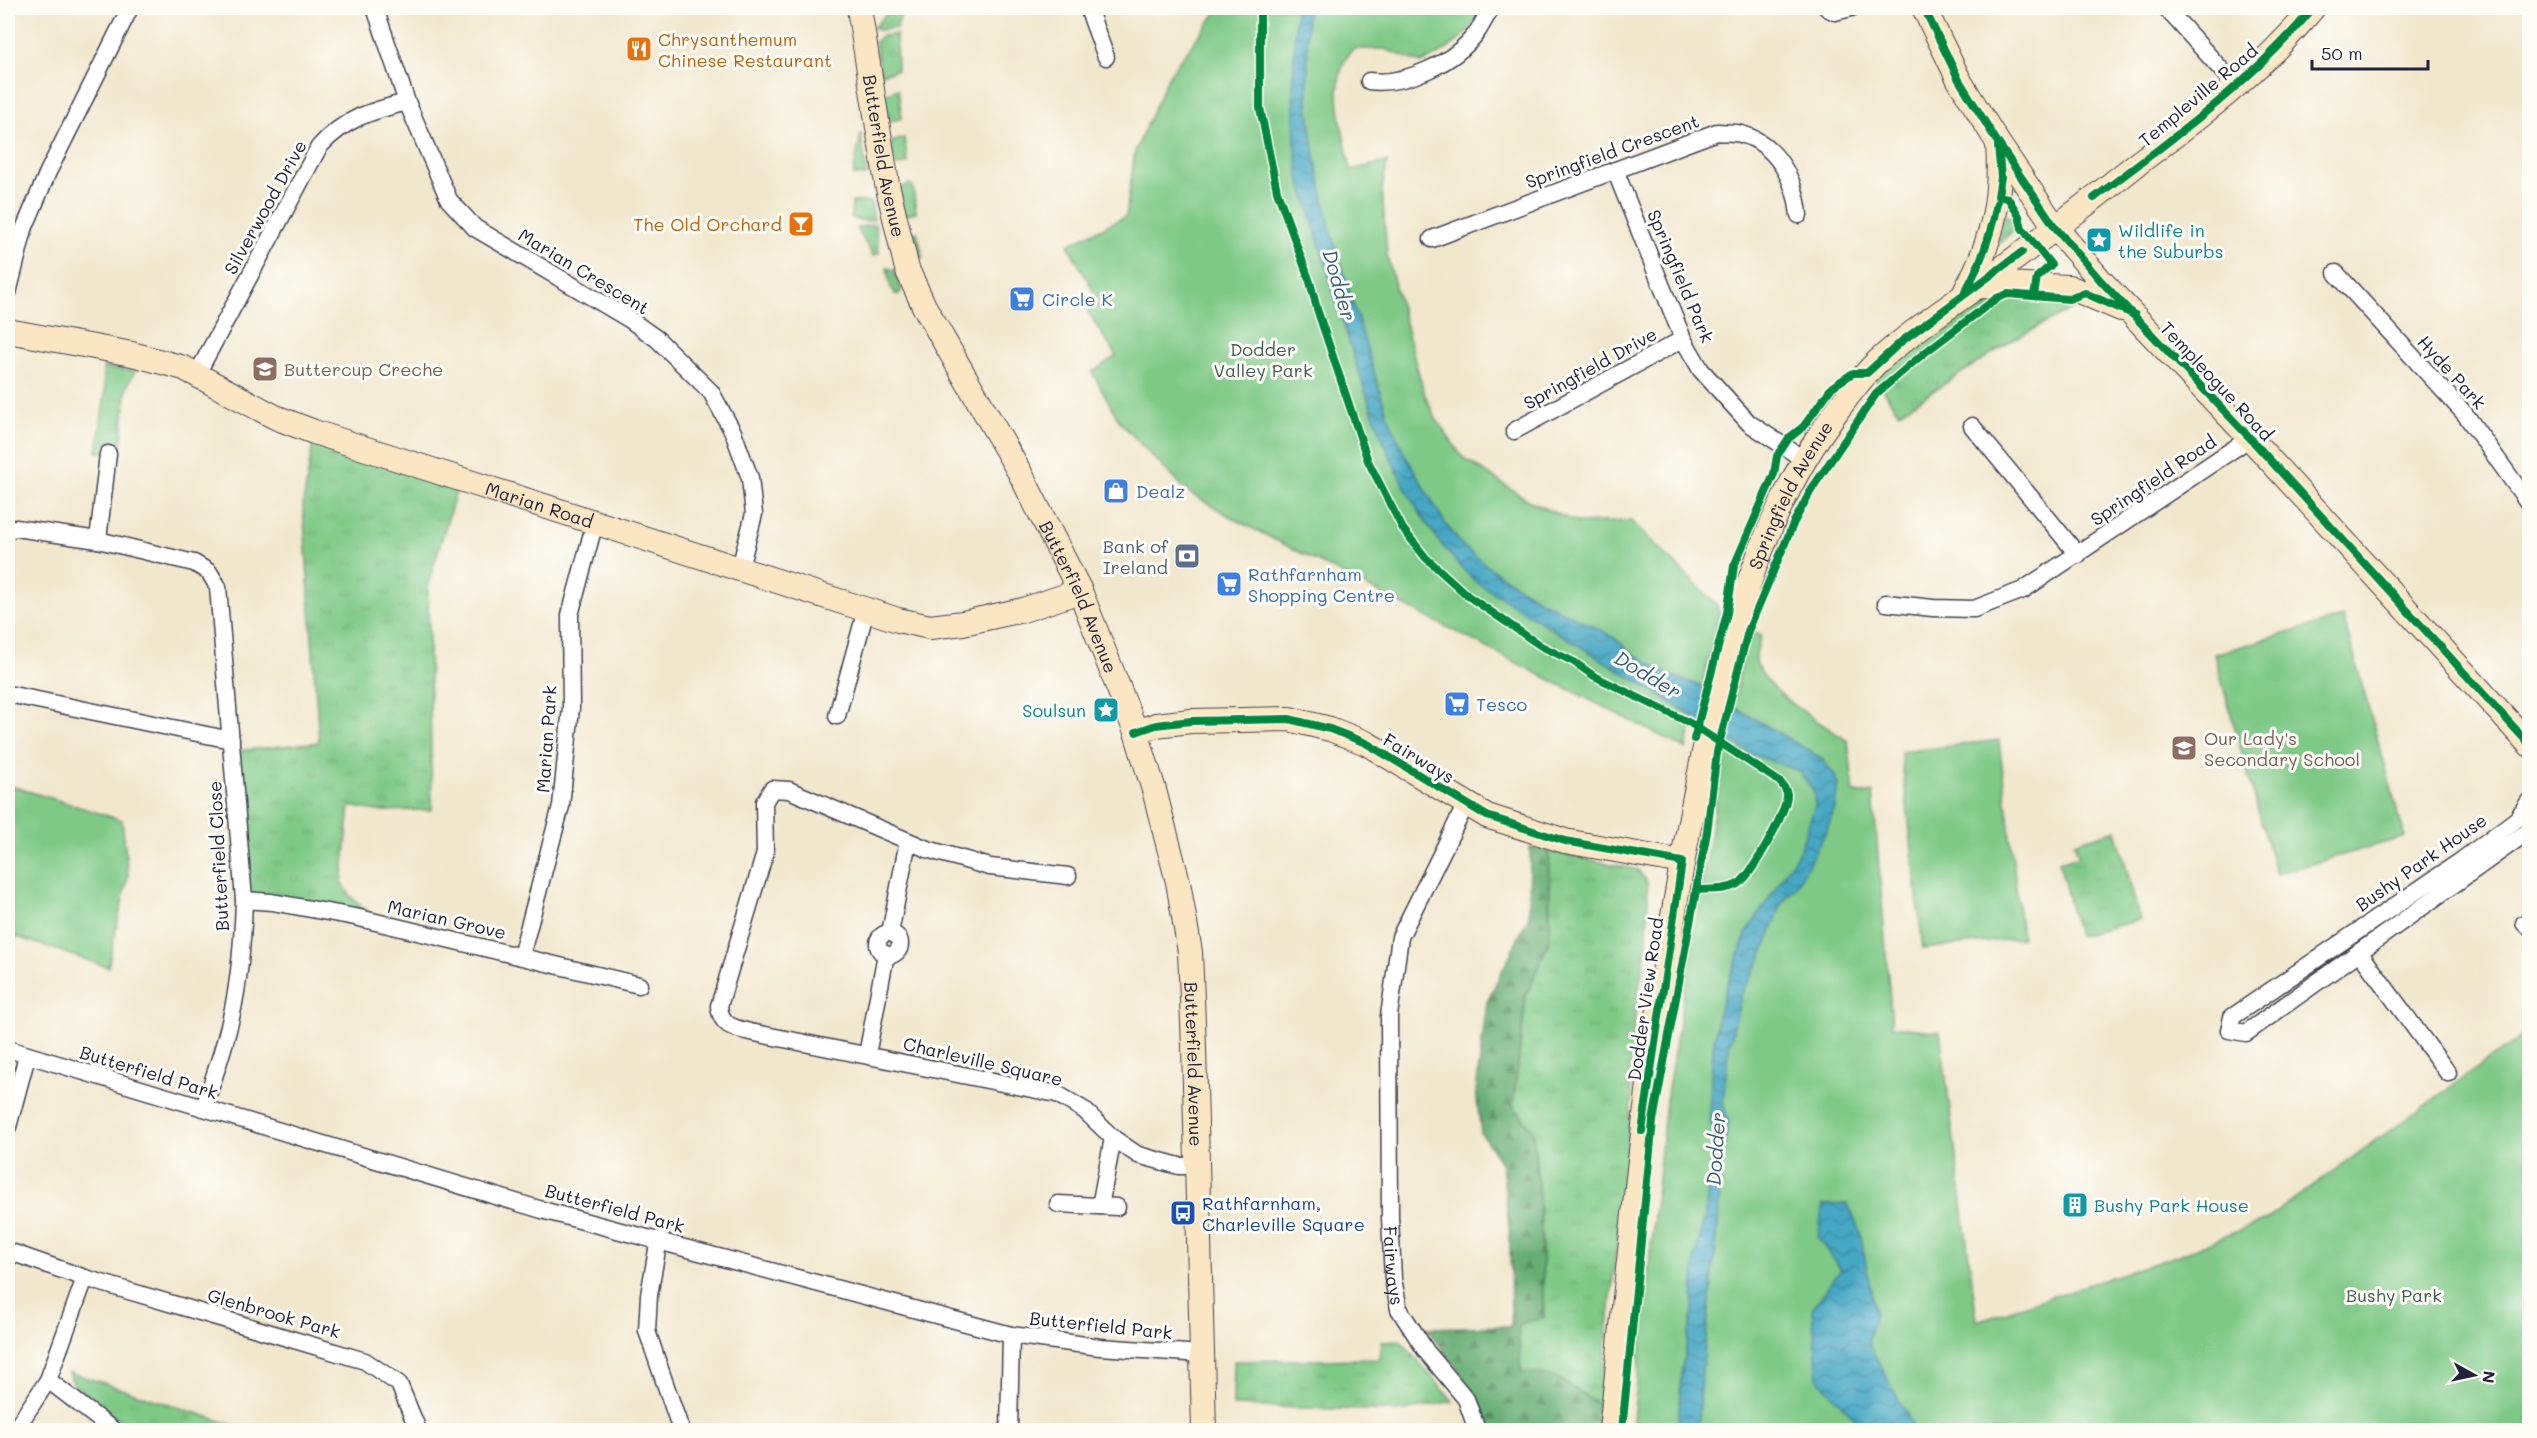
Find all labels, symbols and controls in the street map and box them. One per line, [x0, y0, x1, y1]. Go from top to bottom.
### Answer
place label: Chrysanthemum Chinese Restaurant [658, 27, 832, 72]
scale bar [2312, 33, 2428, 71]
restaurant icon: Chrysanthemum Chinese Restaurant [624, 34, 654, 64]
street label: Templeville Road [2134, 38, 2262, 152]
text: 50 m [2321, 41, 2363, 65]
street label: Butterfield Avenue [858, 73, 911, 240]
street label: Springfield Crescent [1522, 108, 1702, 194]
street label: Silverwood Drive [218, 136, 312, 278]
street label: Springfield Park [1642, 206, 1720, 346]
bar icon: The Old Orchard [786, 209, 816, 239]
place label: The Old Orchard [633, 212, 782, 236]
place label: Wildlife in the Suburbs [2118, 218, 2224, 263]
street label: Marian Crescent [514, 222, 654, 320]
place icon: Wildlife in the Suburbs [2084, 225, 2114, 255]
water label: Dodder [1317, 246, 1363, 324]
supermarket icon: Circle K [1007, 284, 1037, 314]
place label: Circle K [1042, 287, 1112, 311]
street label: Templeogue Road [2155, 316, 2279, 446]
street label: Springfield Drive [1519, 321, 1661, 415]
street label: Hyde Park [2413, 330, 2491, 414]
park label: Dodder Valley Park [1214, 337, 1312, 382]
school or university icon: Buttercup Creche [250, 354, 280, 384]
place label: Buttercup Creche [284, 357, 443, 381]
street label: Springfield Avenue [1743, 416, 1838, 573]
street label: Springfield Road [2086, 429, 2220, 531]
street label: Marian Road [483, 476, 596, 533]
shop icon: Dealz [1101, 476, 1131, 506]
place label: Dealz [1136, 479, 1185, 503]
street label: Butterfield Avenue [1034, 516, 1123, 676]
place label: Bank of Ireland [1103, 534, 1169, 579]
bank icon: Bank of Ireland [1172, 541, 1202, 571]
place label: Rathfarnham Shopping Centre [1248, 562, 1395, 607]
supermarket icon: Rathfarnham Shopping Centre [1214, 569, 1244, 599]
water label: Dodder [1610, 644, 1686, 704]
street label: Marian Park [530, 684, 562, 794]
supermarket icon: Tesco [1442, 689, 1472, 719]
place label: Tesco [1476, 692, 1527, 716]
place icon: Soulsun [1091, 695, 1121, 725]
place label: Soulsun [1022, 698, 1086, 722]
place label: Our Lady's Secondary School [2204, 726, 2360, 771]
street label: Fairways [1379, 727, 1459, 789]
school or university icon: Our Lady's Secondary School [2169, 733, 2199, 763]
street label: Butterfield Close [202, 780, 234, 932]
street label: Bushy Park House [2351, 808, 2491, 916]
street label: Marian Grove [385, 894, 509, 944]
street label: Dodder View Road [1622, 916, 1668, 1082]
street label: Butterfield Avenue [1179, 981, 1209, 1147]
street label: Charleville Square [901, 1031, 1065, 1091]
street label: Butterfield Park [77, 1040, 221, 1104]
water label: Dodder [1699, 1111, 1731, 1187]
street label: Butterfield Park [543, 1178, 687, 1238]
building icon: Bushy Park House [2060, 1190, 2090, 1220]
place label: Rathfarnham, Charleville Square [1202, 1191, 1365, 1236]
place label: Bushy Park House [2094, 1193, 2249, 1217]
bus stop icon: Rathfarnham, Charleville Square [1168, 1198, 1198, 1228]
street label: Fairways [1378, 1226, 1410, 1307]
street label: Glenbrook Park [205, 1283, 343, 1343]
park label: Bushy Park [2346, 1283, 2442, 1307]
street label: Butterfield Park [1029, 1306, 1173, 1344]
north arrow [2444, 1345, 2504, 1405]
text: N [2478, 1370, 2501, 1385]

